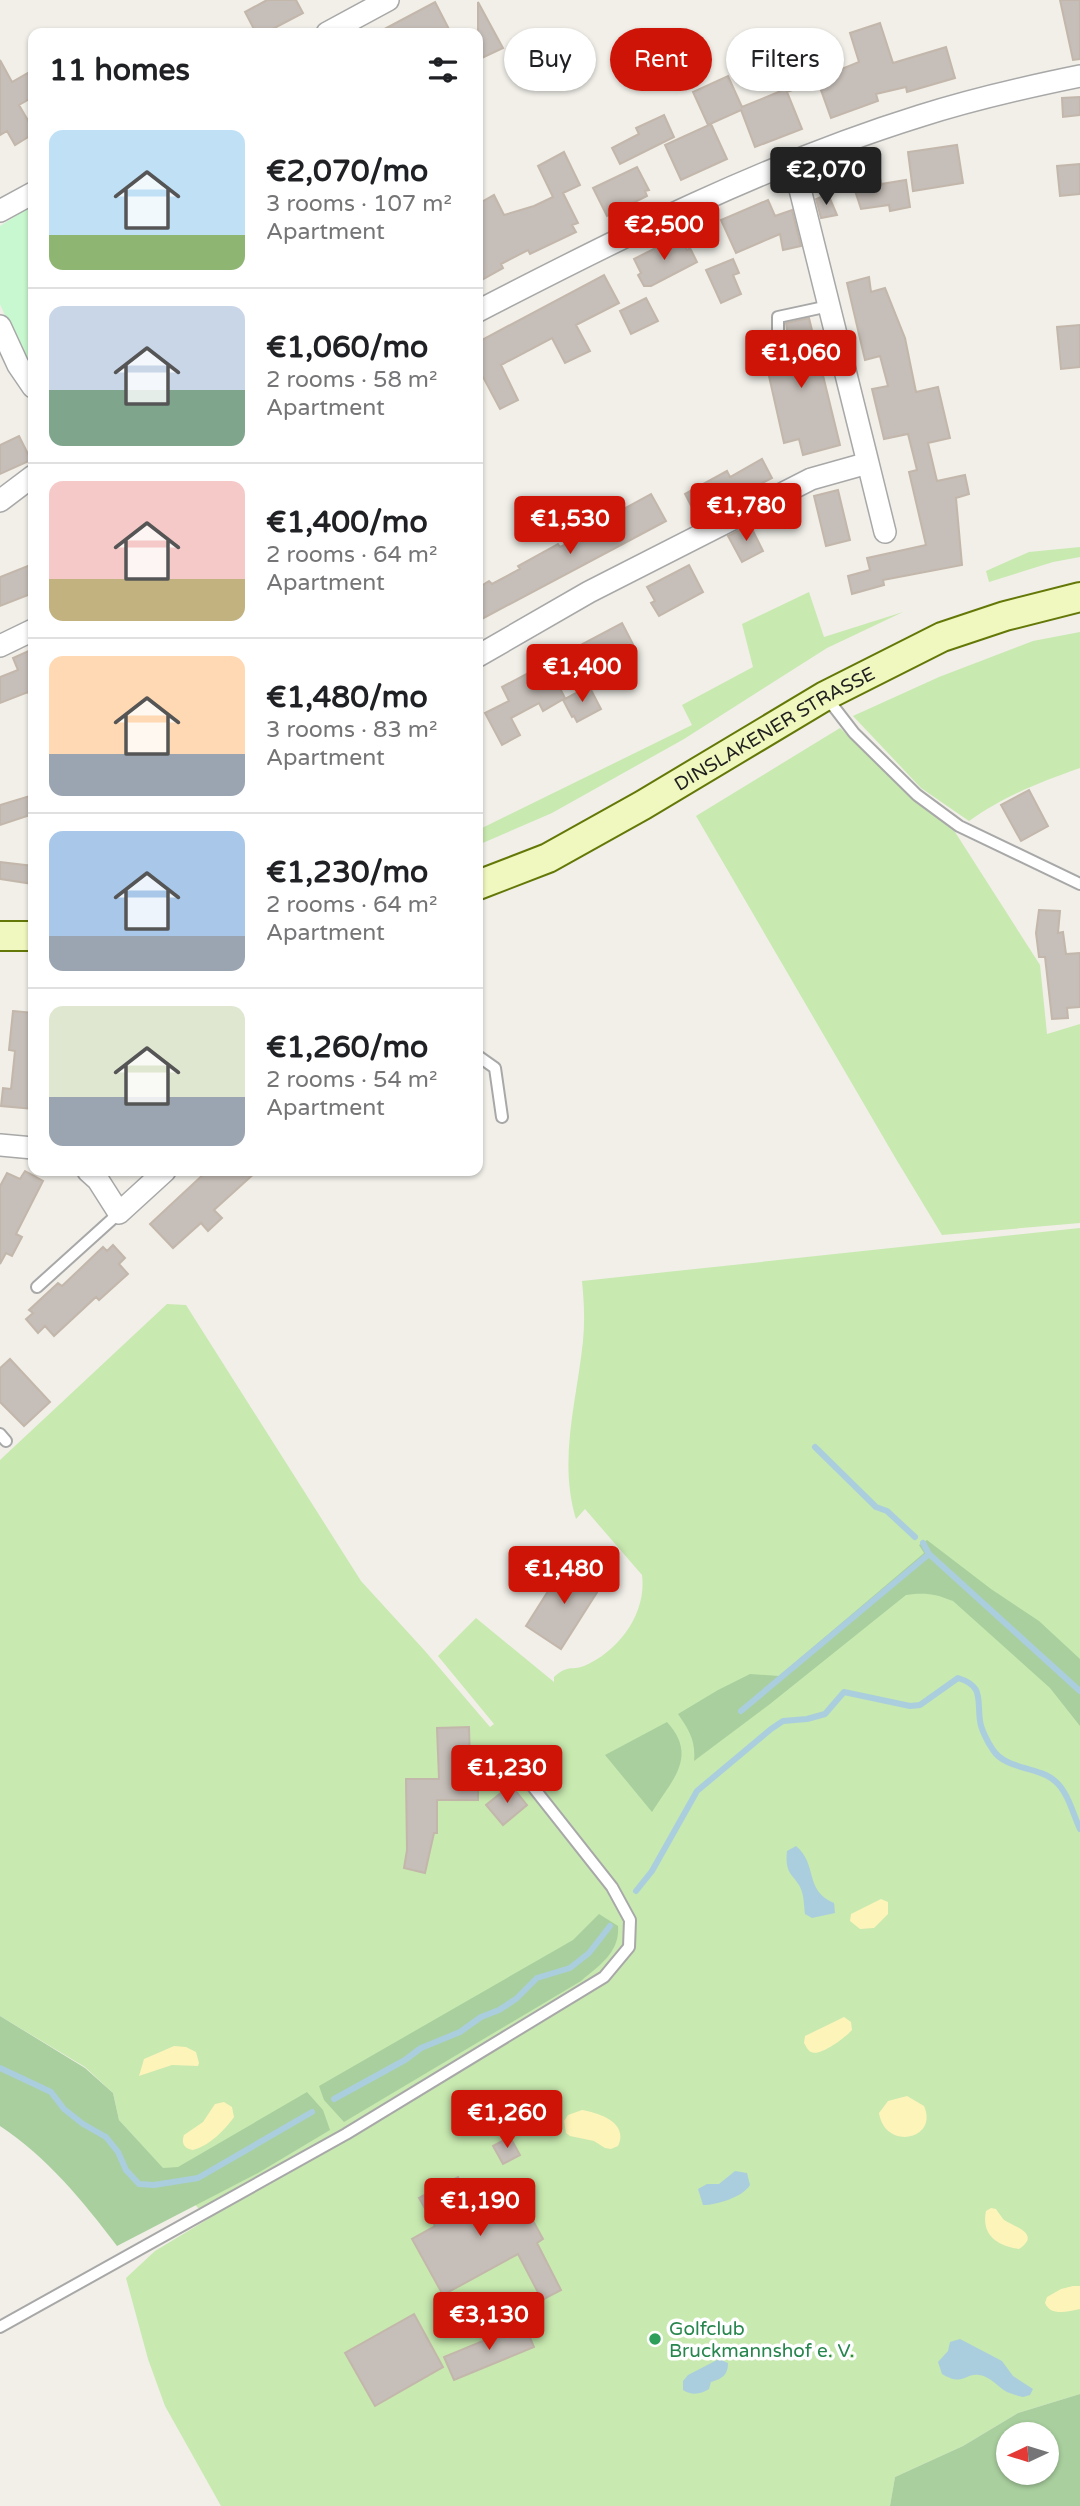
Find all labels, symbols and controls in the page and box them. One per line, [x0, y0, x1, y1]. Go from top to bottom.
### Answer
chip: Buy [504, 28, 596, 91]
chip: Rent [610, 28, 712, 91]
chip: Filters [726, 28, 844, 91]
icon: filters [424, 51, 462, 89]
text: 11 homes [49, 52, 190, 89]
pin: €2,070 [769, 148, 883, 207]
text: €2,070/mo [266, 153, 428, 190]
text: €2,070 [786, 156, 866, 184]
icon: home [105, 158, 189, 242]
text: 3 rooms · 107 m² [266, 190, 452, 218]
pin: €2,500 [607, 202, 721, 262]
text: €2,500 [624, 211, 704, 239]
text: Apartment [266, 218, 385, 246]
text: €1,060/mo [266, 329, 428, 366]
pin: €1,060 [744, 330, 858, 390]
icon: home [105, 334, 189, 418]
text: €1,060 [761, 339, 841, 367]
text: 2 rooms · 58 m² [266, 366, 437, 394]
text: Apartment [266, 394, 385, 422]
pin: €1,780 [689, 484, 803, 543]
text: €1,780 [706, 492, 786, 520]
pin: €1,530 [513, 496, 627, 556]
text: €1,400/mo [266, 504, 428, 541]
text: €1,530 [530, 505, 610, 533]
icon: home [105, 509, 189, 593]
text: 2 rooms · 64 m² [266, 541, 437, 569]
text: Apartment [266, 569, 385, 597]
pin: €1,400 [525, 644, 639, 704]
text: €1,400 [543, 653, 621, 681]
street label: DINSLAKENER STRASSE [671, 663, 879, 796]
text: €1,480/mo [266, 679, 428, 716]
icon: home [105, 684, 189, 768]
text: 3 rooms · 83 m² [266, 716, 437, 744]
text: Apartment [266, 744, 385, 772]
text: €1,230/mo [266, 854, 428, 891]
icon: home [105, 859, 189, 943]
text: 2 rooms · 64 m² [266, 891, 437, 919]
text: Apartment [266, 919, 385, 947]
text: €1,260/mo [266, 1029, 428, 1066]
icon: home [105, 1034, 189, 1118]
text: 2 rooms · 54 m² [266, 1066, 437, 1094]
text: Apartment [266, 1094, 385, 1122]
pin: €1,480 [507, 1546, 621, 1606]
text: €1,480 [525, 1555, 603, 1583]
pin: €1,230 [450, 1745, 564, 1805]
text: €1,230 [467, 1754, 547, 1782]
pin: €1,260 [450, 2090, 564, 2150]
text: €1,260 [467, 2099, 547, 2127]
pin: €1,190 [423, 2178, 537, 2238]
text: €1,190 [440, 2187, 520, 2215]
pin: €3,130 [432, 2292, 546, 2352]
text: €3,130 [449, 2301, 529, 2329]
place label: Golfclub Bruckmannshof e. V. [669, 2318, 855, 2362]
marker: Golfclub Bruckmannshof e. V. [647, 2331, 663, 2347]
north arrow [996, 2422, 1059, 2485]
map controls [996, 2422, 1059, 2485]

